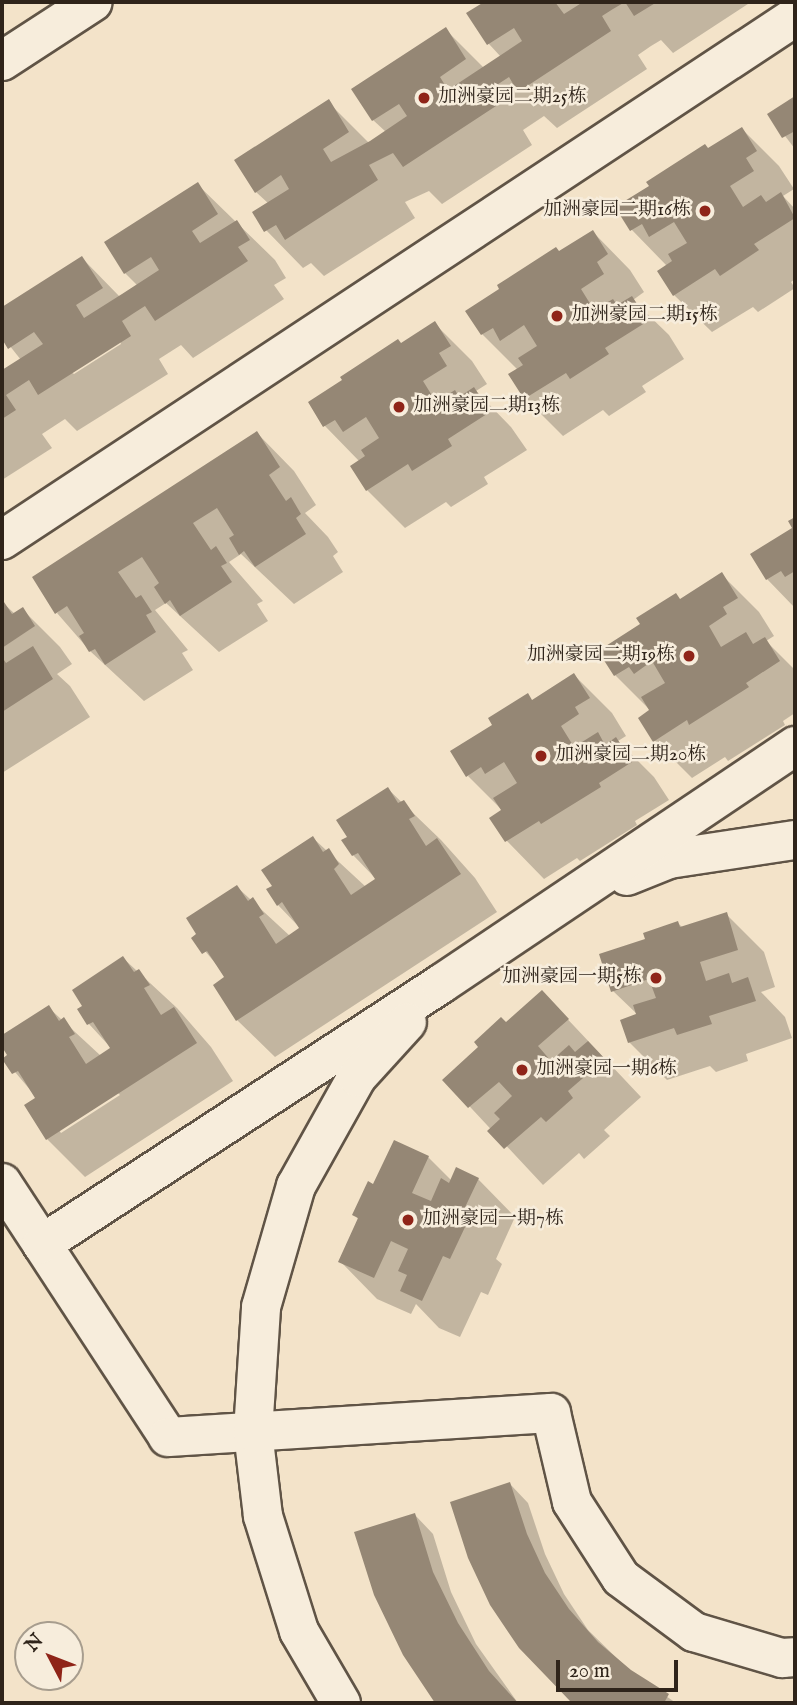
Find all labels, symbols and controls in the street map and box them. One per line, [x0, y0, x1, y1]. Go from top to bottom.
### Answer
place label: 加洲豪园二期25栋 [438, 87, 587, 109]
marker: 加洲豪园二期25栋 [416, 90, 432, 106]
place label: 加洲豪园二期16栋 [543, 200, 691, 222]
marker: 加洲豪园二期16栋 [697, 203, 713, 219]
place label: 加洲豪园二期15栋 [571, 305, 718, 327]
marker: 加洲豪园二期15栋 [549, 308, 565, 324]
place label: 加洲豪园二期13栋 [413, 396, 560, 418]
marker: 加洲豪园二期13栋 [391, 399, 407, 415]
place label: 加洲豪园二期19栋 [527, 645, 675, 667]
marker: 加洲豪园二期19栋 [681, 648, 697, 664]
place label: 加洲豪园二期20栋 [555, 745, 706, 767]
marker: 加洲豪园二期20栋 [533, 748, 549, 764]
place label: 加洲豪园一期5栋 [502, 967, 642, 989]
marker: 加洲豪园一期5栋 [648, 970, 664, 986]
place label: 加洲豪园一期6栋 [536, 1059, 677, 1081]
marker: 加洲豪园一期6栋 [514, 1062, 530, 1078]
place label: 加洲豪园一期7栋 [422, 1209, 564, 1231]
marker: 加洲豪园一期7栋 [400, 1212, 416, 1228]
north arrow [14, 1621, 84, 1691]
text: N [20, 1629, 49, 1657]
scale bar [559, 1646, 682, 1690]
text: 20 m [569, 1658, 610, 1685]

